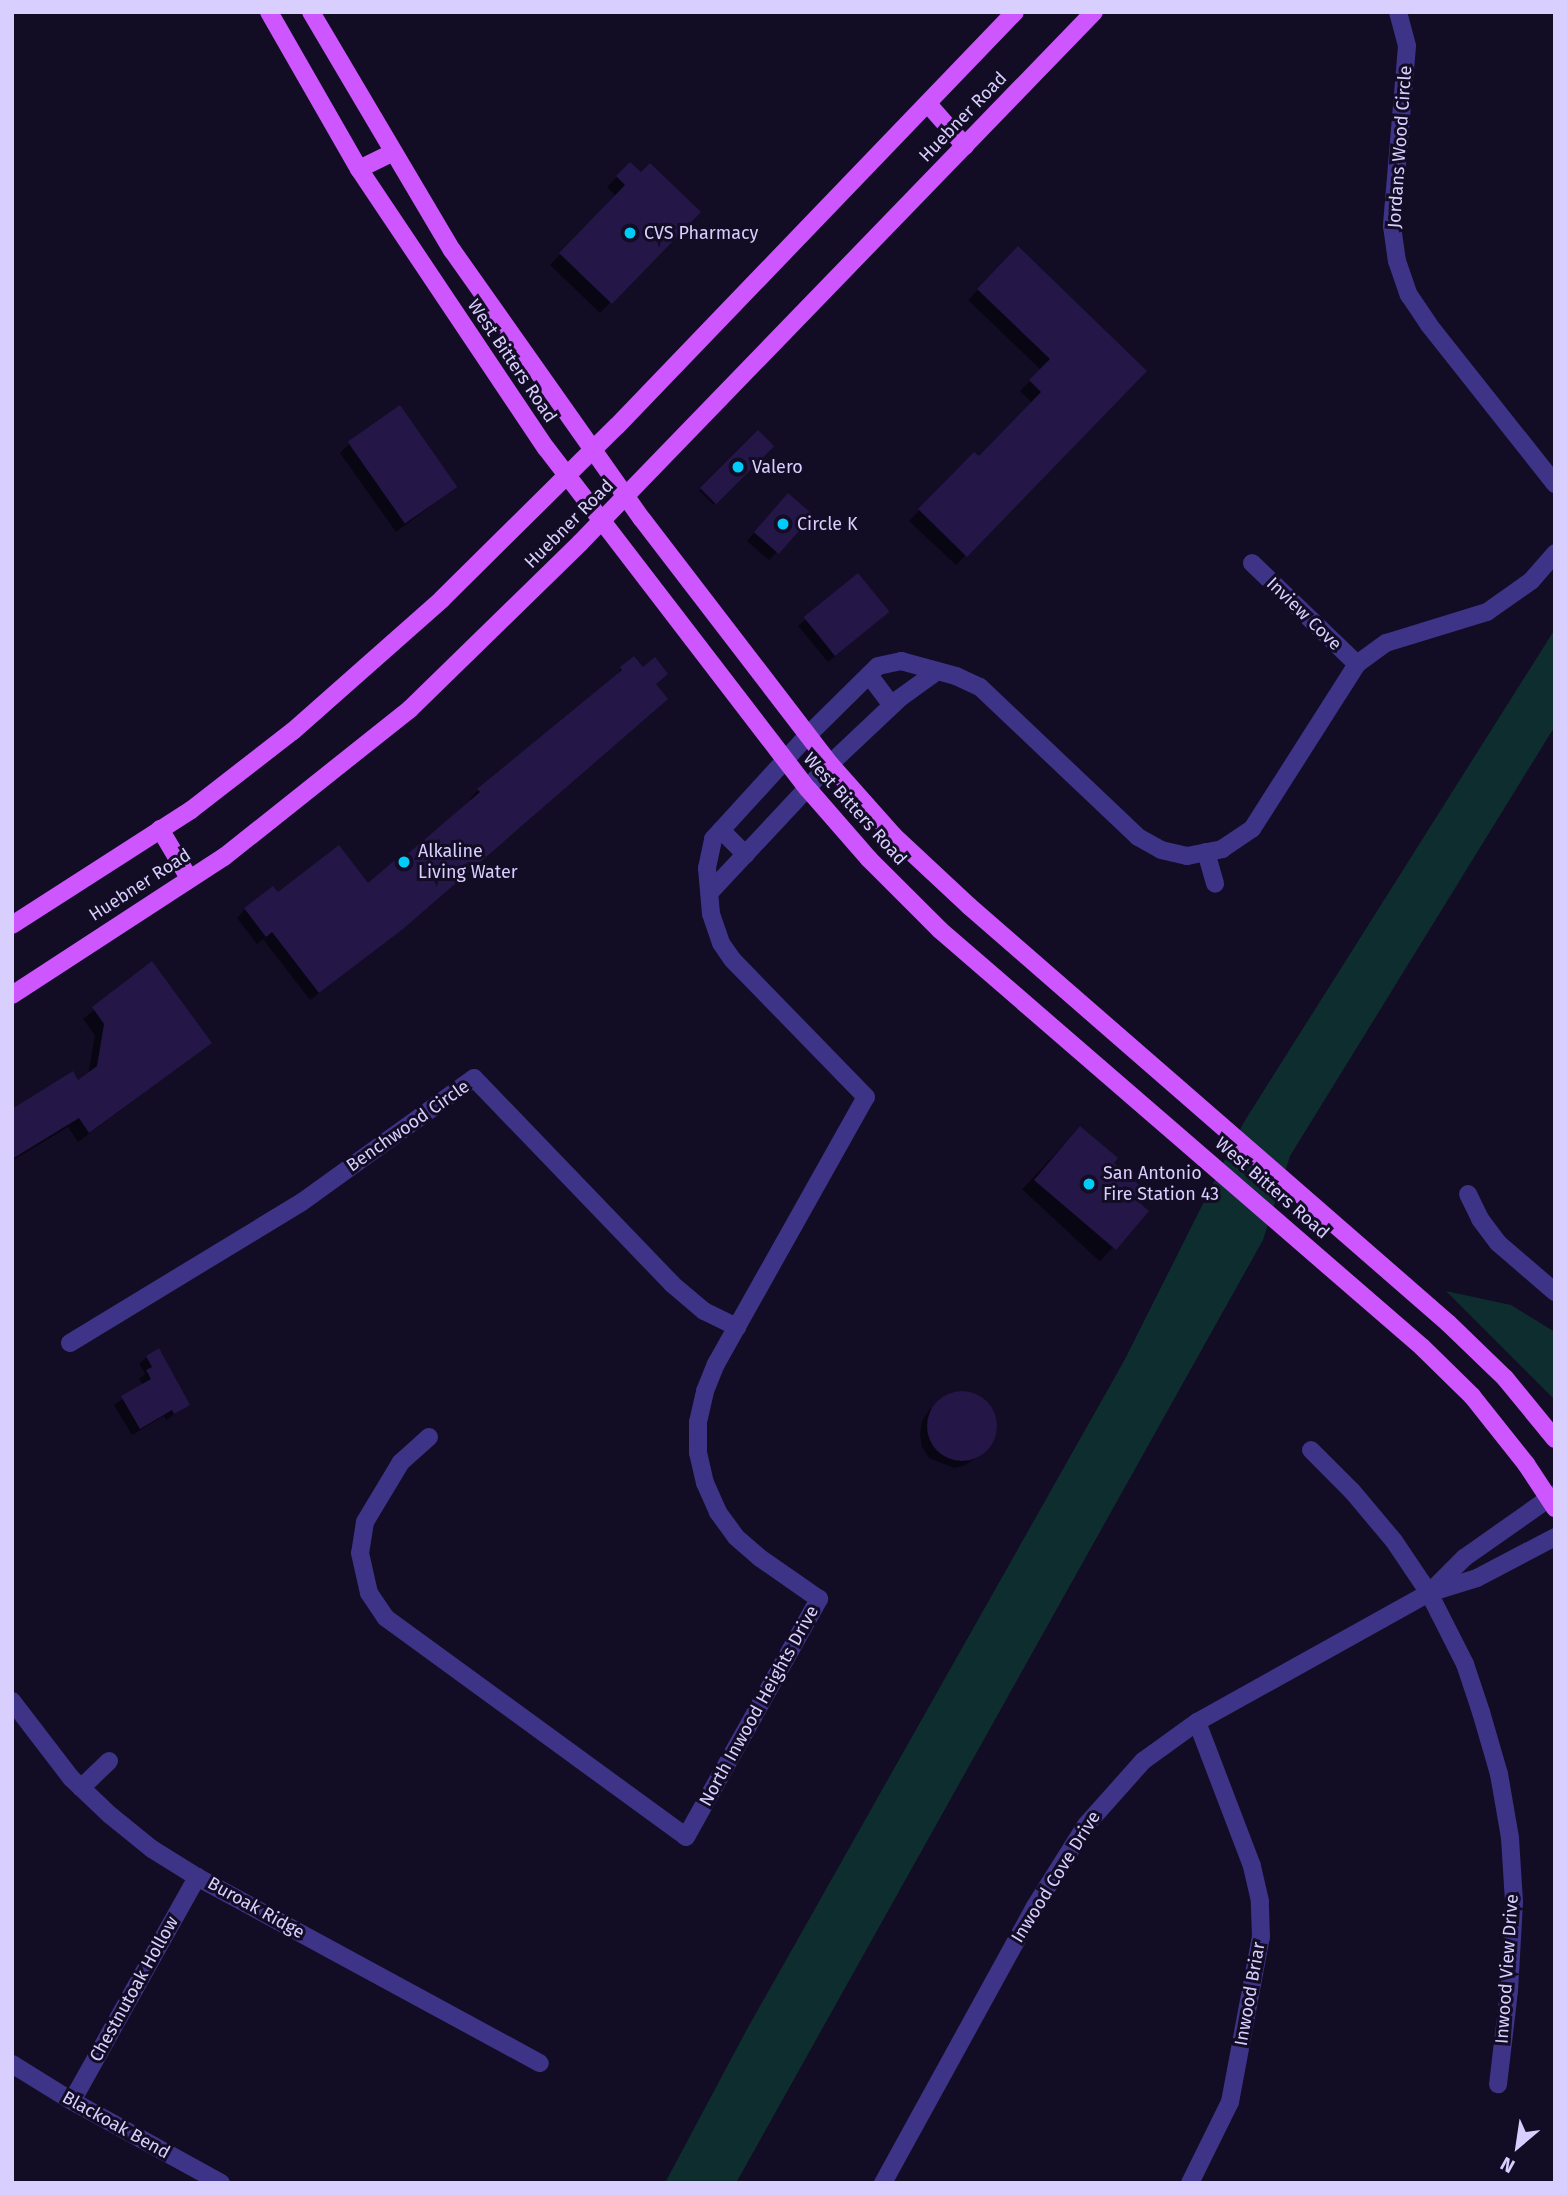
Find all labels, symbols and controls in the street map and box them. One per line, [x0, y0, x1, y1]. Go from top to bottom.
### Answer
street label: Jordans Wood Circle [1384, 65, 1416, 229]
street label: Huebner Road [915, 67, 1011, 167]
place label: CVS Pharmacy [644, 222, 758, 244]
marker: CVS Pharmacy [622, 225, 638, 241]
street label: West Bitters Road [463, 295, 561, 427]
place label: Valero [752, 456, 803, 478]
marker: Valero [730, 459, 746, 475]
street label: Huebner Road [520, 475, 618, 573]
place label: Circle K [797, 513, 858, 535]
marker: Circle K [775, 516, 791, 532]
street label: Inview Cove [1262, 573, 1346, 655]
street label: West Bitters Road [799, 748, 911, 870]
place label: Alkaline Living Water [418, 841, 518, 884]
street label: Huebner Road [85, 844, 195, 926]
marker: Alkaline Living Water [396, 854, 412, 870]
street label: Benchwood Circle [342, 1076, 474, 1176]
street label: West Bitters Road [1211, 1133, 1333, 1243]
place label: San Antonio Fire Station 43 [1103, 1163, 1219, 1206]
marker: San Antonio Fire Station 43 [1081, 1176, 1097, 1192]
street label: North Inwood Heights Drive [695, 1602, 823, 1810]
street label: Inwood Cove Drive [1007, 1807, 1105, 1947]
street label: Buroak Ridge [204, 1872, 308, 1944]
street label: Inwood View Drive [1491, 1893, 1523, 2045]
street label: Chestnutoak Hollow [85, 1912, 183, 2066]
street label: Inwood Briar [1230, 1940, 1270, 2048]
street label: Blackoak Bend [58, 2087, 174, 2163]
north arrow [1483, 2111, 1553, 2181]
text: N [1496, 2152, 1519, 2178]

